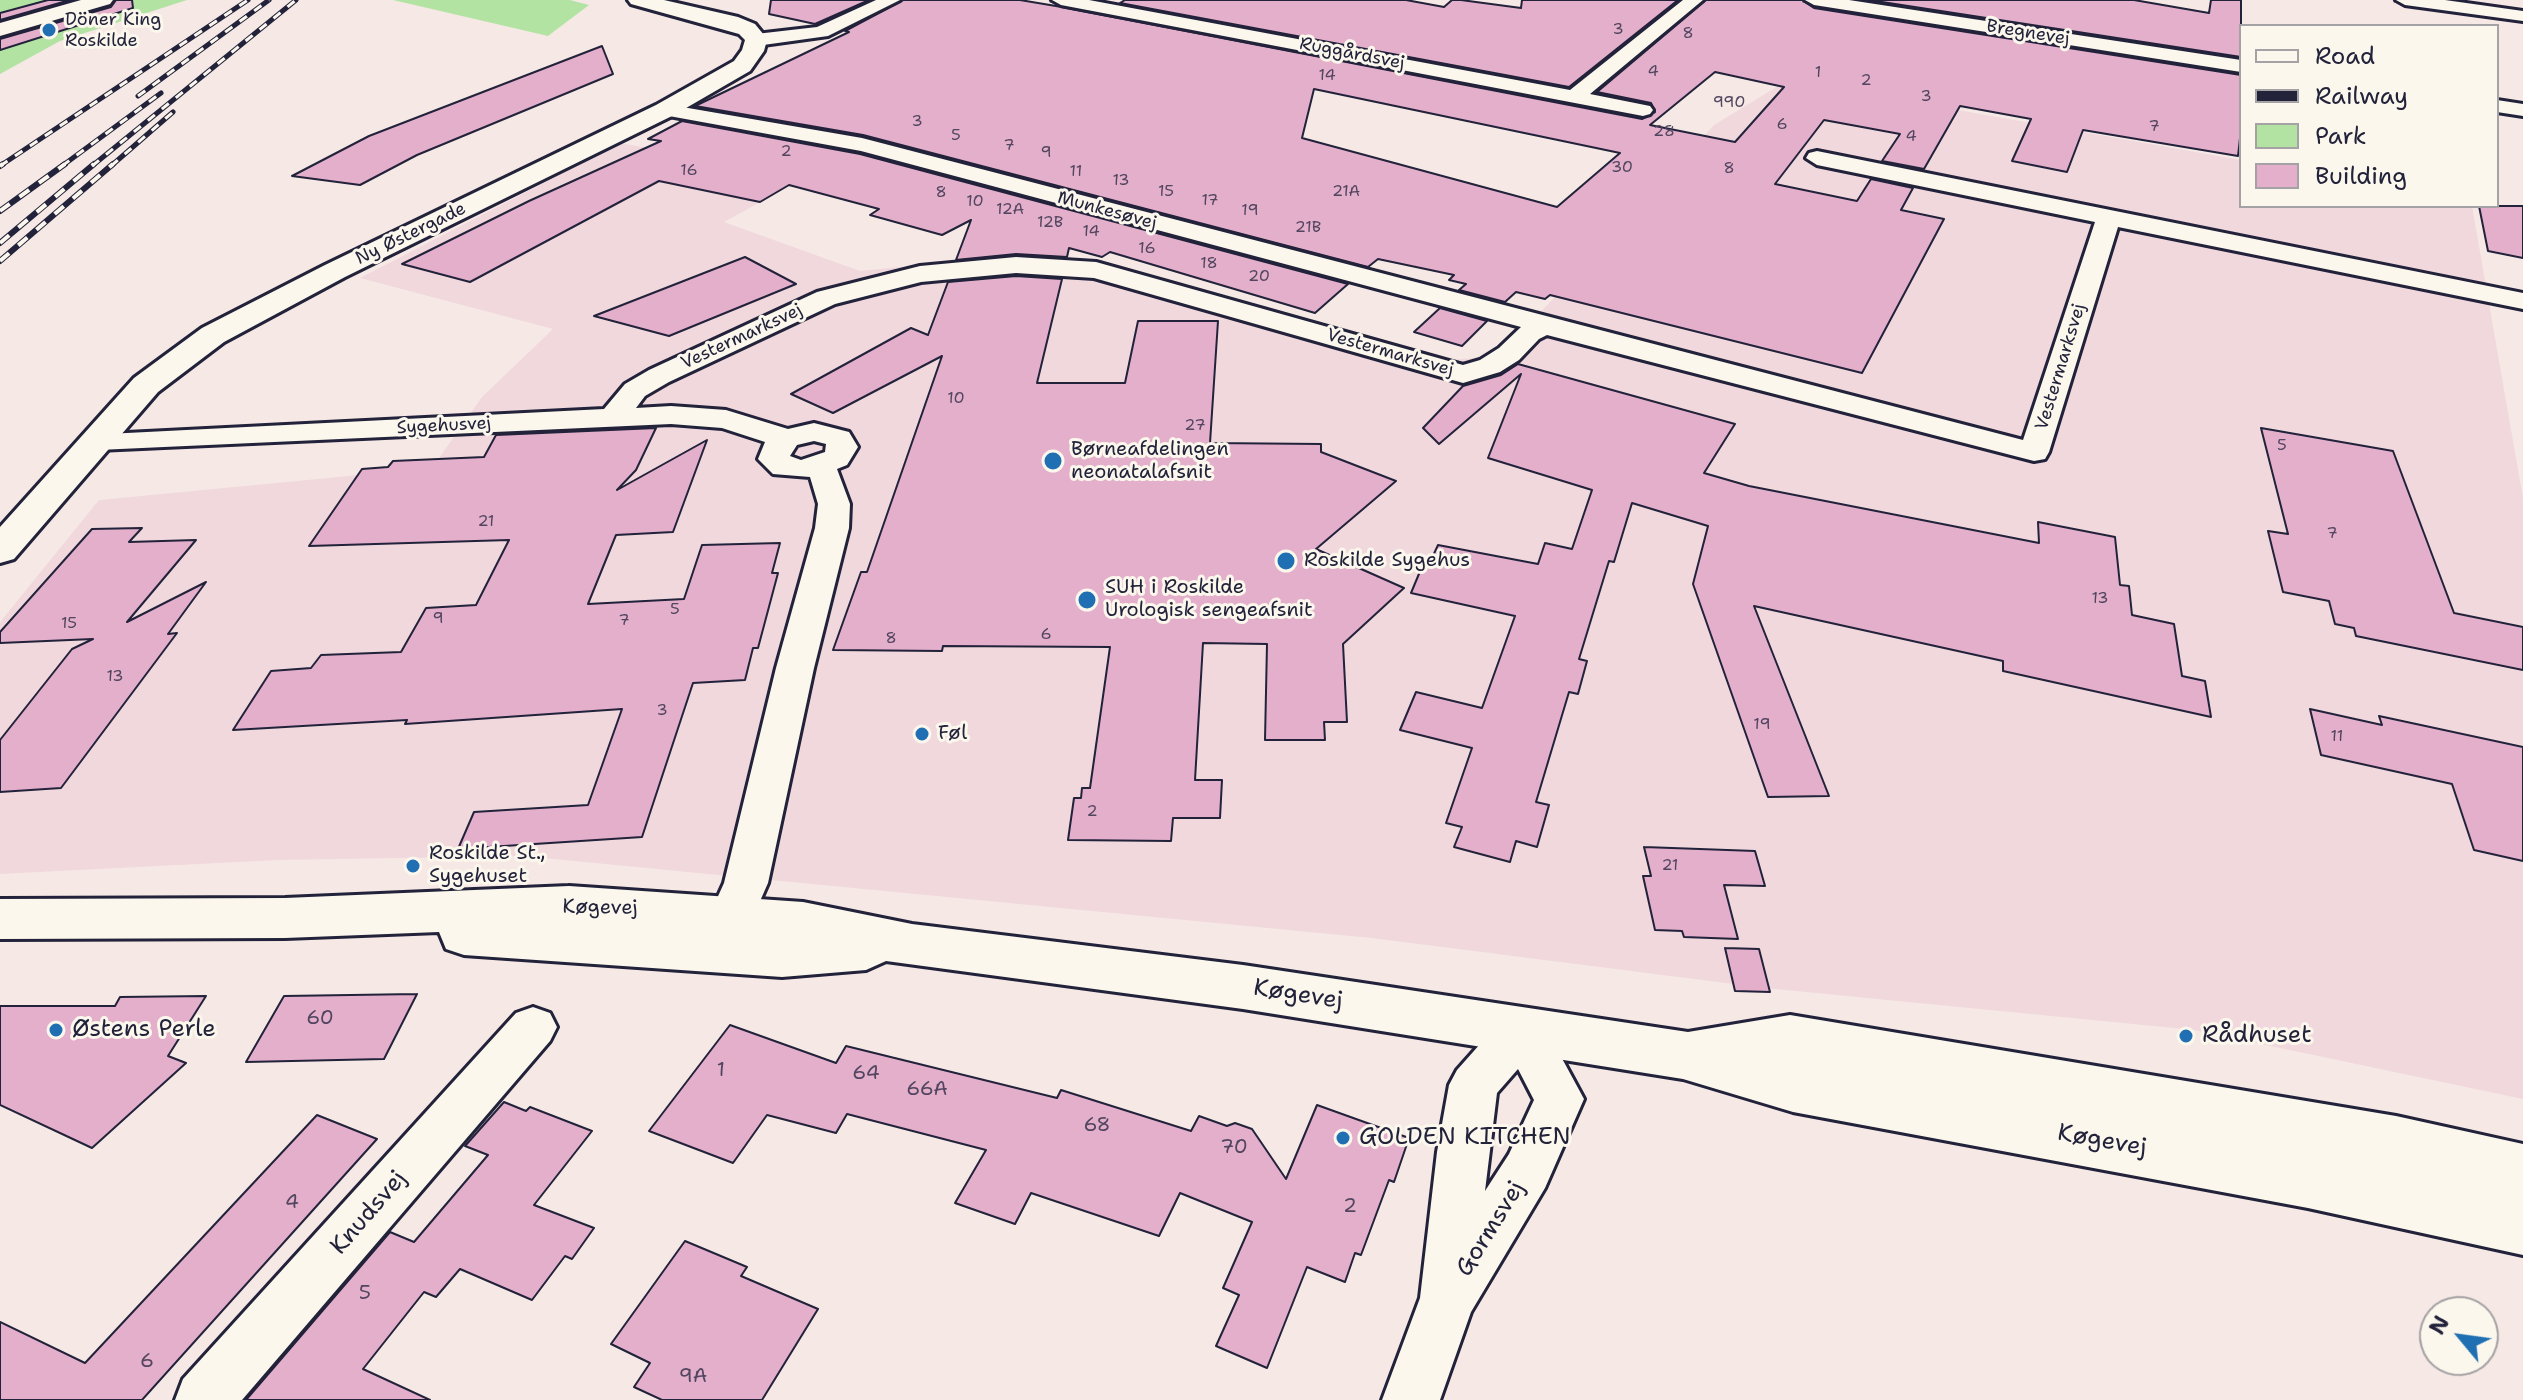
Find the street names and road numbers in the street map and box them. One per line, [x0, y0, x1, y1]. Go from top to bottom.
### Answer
street label: Bregnevej [1985, 16, 2071, 50]
street label: Ruggårdsvej [1297, 33, 1407, 75]
street label: Munkesøvej [1055, 187, 1159, 235]
street label: Ny Østergade [352, 198, 470, 270]
street label: Vestermarksvej [678, 299, 806, 375]
street label: Vestermarksvej [2031, 301, 2091, 433]
street label: Vestermarksvej [1324, 325, 1456, 381]
street label: Sygehusvej [396, 413, 492, 439]
street label: Køgevej [562, 895, 638, 921]
street label: Køgevej [1251, 974, 1345, 1016]
street label: Køgevej [2055, 1119, 2149, 1163]
street label: Knudsvej [325, 1165, 413, 1261]
street label: Gormsvej [1450, 1176, 1532, 1282]

